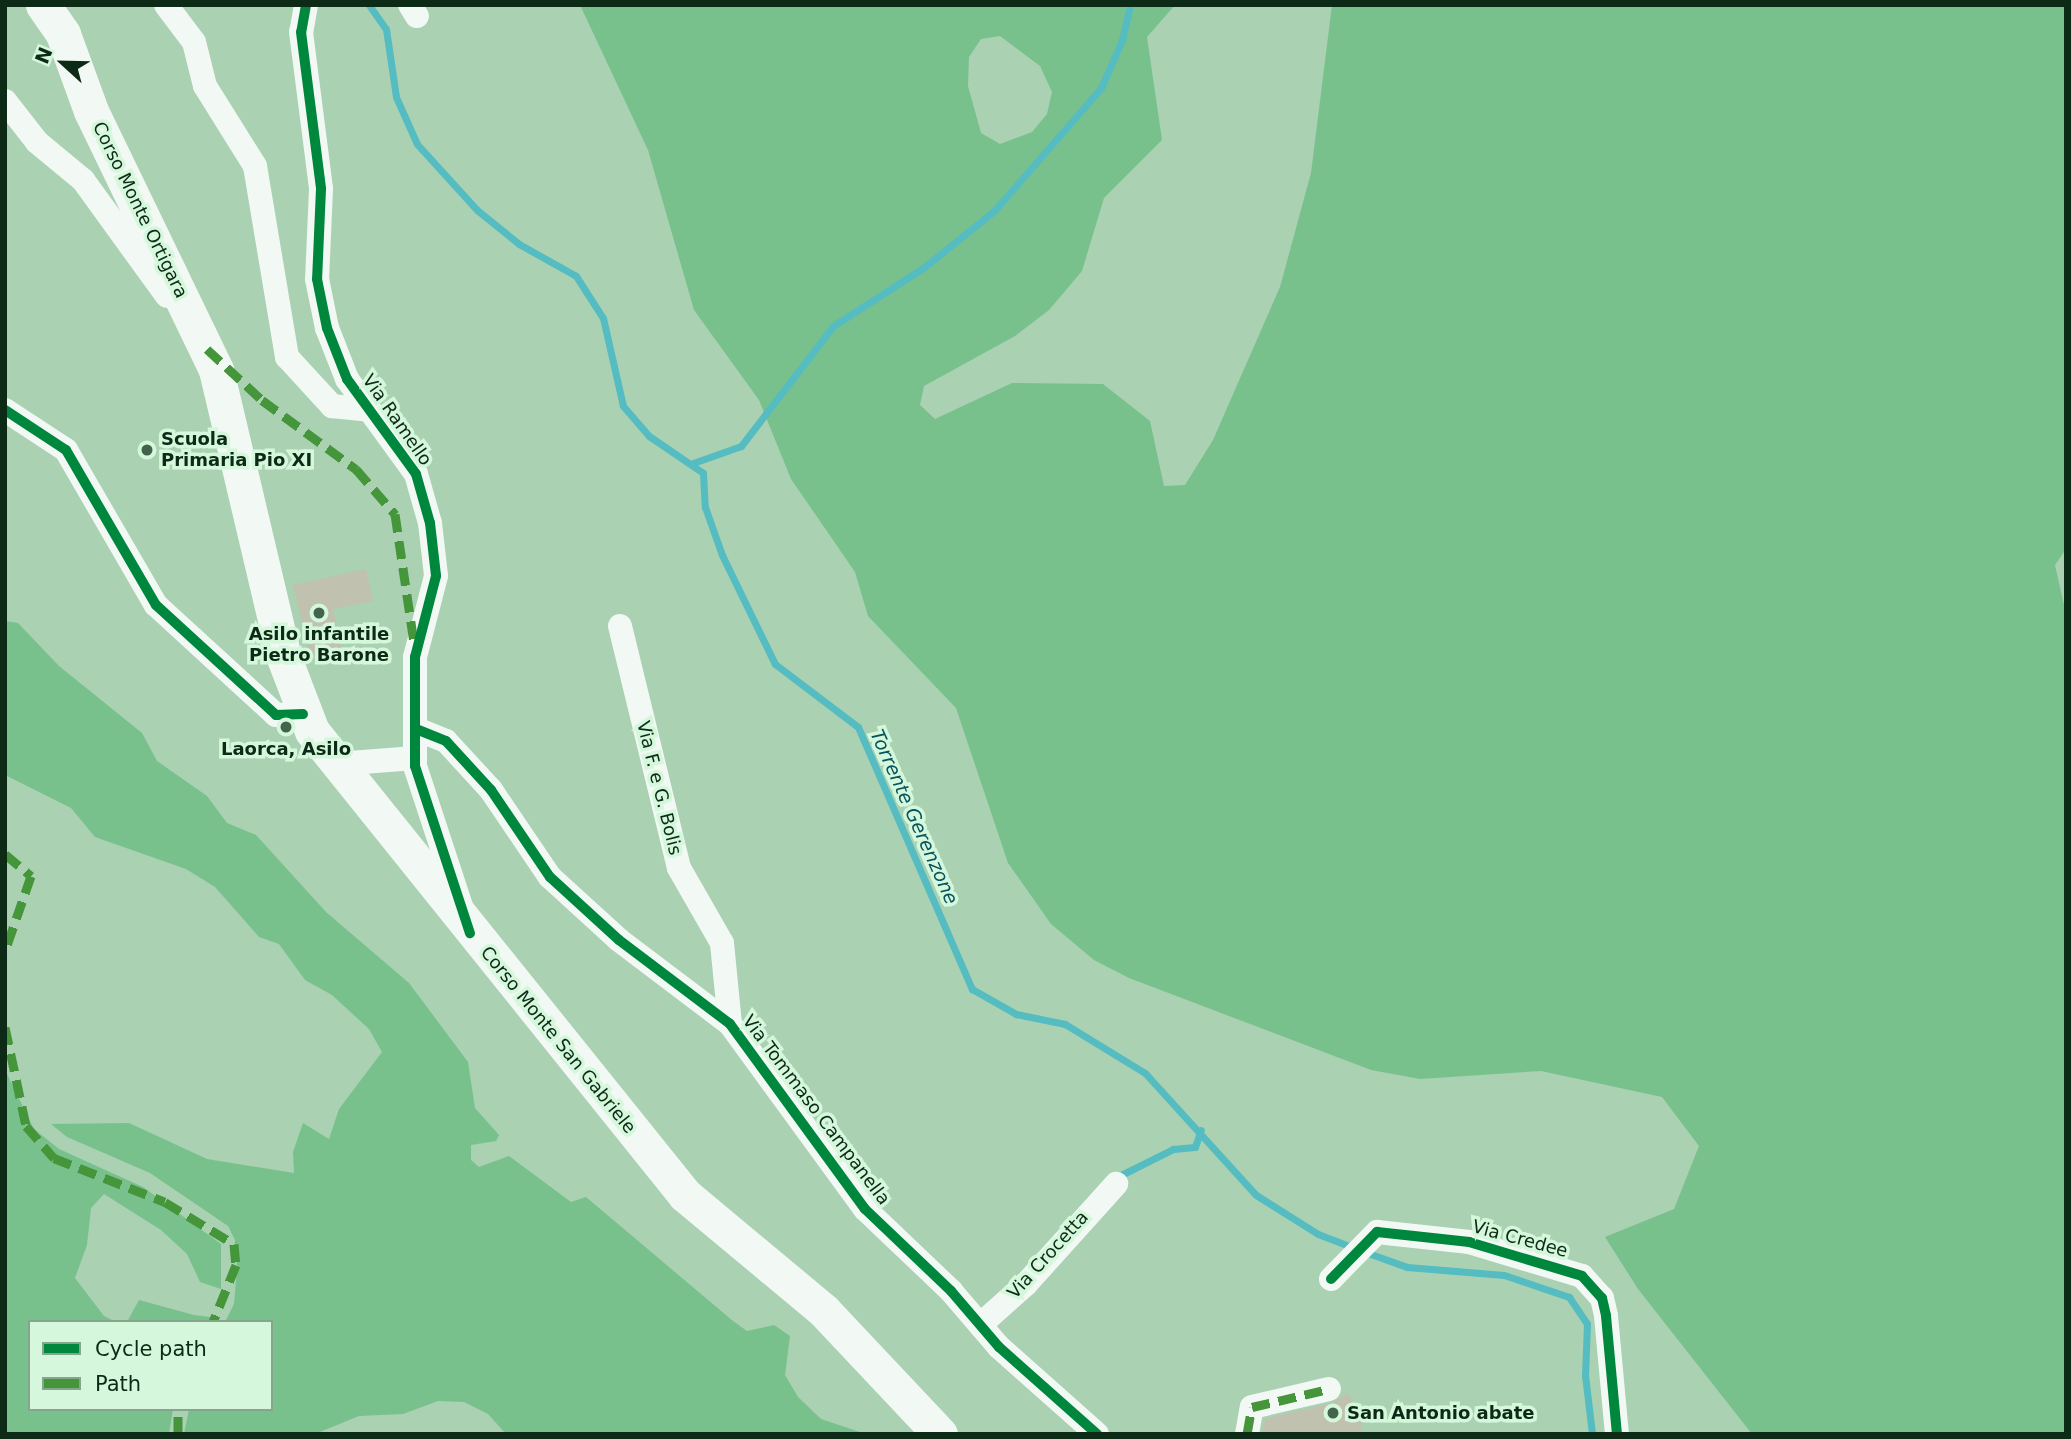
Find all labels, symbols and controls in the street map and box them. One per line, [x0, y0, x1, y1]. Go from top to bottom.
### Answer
north arrow [28, 28, 98, 98]
text: N [30, 44, 57, 67]
street label: Corso Monte Ortigara [88, 118, 192, 302]
street label: Via Ramello [358, 370, 436, 470]
place label: Scuola Primaria Pio XI [161, 429, 312, 472]
marker: Scuola Primaria Pio XI [139, 442, 155, 458]
marker: Asilo infantile Pietro Barone [311, 605, 327, 621]
place label: Asilo infantile Pietro Barone [249, 624, 389, 666]
marker: Laorca, Asilo [278, 719, 294, 735]
street label: Via F. e G. Bolis [632, 719, 686, 857]
water label: Torrente Gerenzone [865, 726, 963, 908]
place label: Laorca, Asilo [221, 738, 351, 760]
street label: Corso Monte San Gabriele [476, 942, 640, 1138]
street label: Via Tommaso Campanella [738, 1011, 894, 1209]
street label: Via Crocetta [1003, 1207, 1093, 1303]
street label: Via Credee [1470, 1216, 1570, 1262]
legend [28, 1320, 273, 1411]
text: Cycle path [95, 1337, 207, 1361]
text: Path [95, 1372, 141, 1396]
place label: San Antonio abate [1347, 1402, 1535, 1424]
marker: San Antonio abate [1325, 1405, 1341, 1421]

